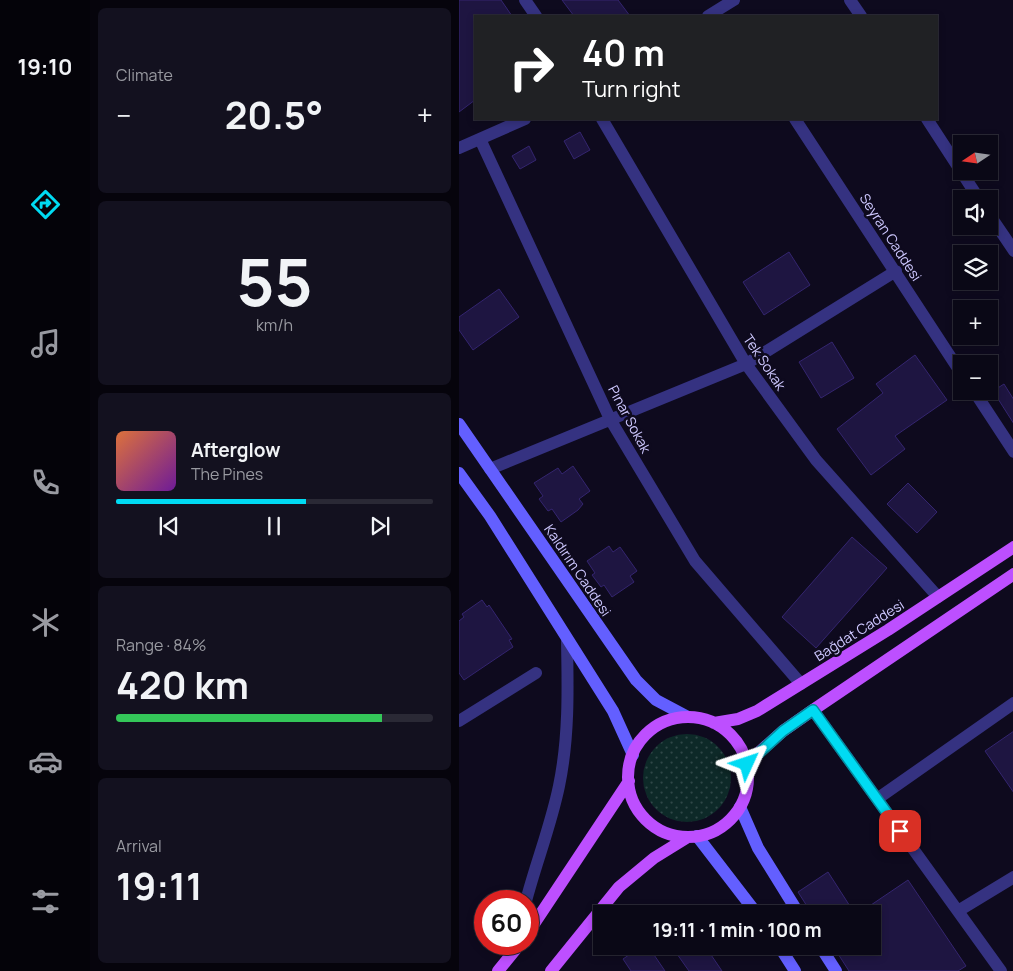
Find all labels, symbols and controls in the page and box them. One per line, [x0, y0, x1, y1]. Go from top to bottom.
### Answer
text: 40 m [582, 29, 665, 77]
icon: right [499, 35, 564, 100]
text: 19:10 [18, 52, 72, 82]
text: Climate [116, 64, 173, 86]
text: Turn right [582, 74, 680, 104]
text: 20.5° [225, 88, 323, 140]
text: − [116, 96, 131, 134]
text: + [417, 96, 433, 134]
north arrow [953, 135, 998, 180]
map controls [953, 135, 998, 400]
icon: directions [28, 187, 63, 222]
street label: Seyran Caddesi [856, 190, 926, 284]
button: sound [953, 190, 998, 235]
text: 55 [236, 237, 313, 326]
button: layers [953, 245, 998, 290]
button: + [953, 300, 998, 345]
text: km/h [256, 314, 293, 336]
icon: music [28, 326, 63, 361]
street label: Tek Sokak [739, 330, 791, 395]
button: − [953, 355, 998, 400]
street label: Pınar Sokak [604, 382, 656, 457]
text: Afterglow [191, 437, 280, 463]
text: The Pines [191, 463, 263, 485]
icon: phone [28, 465, 63, 500]
icon: previous [155, 512, 183, 540]
icon: pause [260, 512, 288, 540]
icon: next [366, 512, 394, 540]
street label: Kaldırım Caddesi [540, 520, 616, 620]
street label: Bağdat Caddesi [811, 595, 907, 665]
icon: climate [28, 605, 63, 640]
text: Range · 84% [116, 634, 206, 656]
text: 420 km [116, 658, 249, 710]
position arrow [720, 737, 772, 789]
icon: car [28, 744, 63, 779]
pin [879, 810, 921, 852]
icon: arrive [886, 817, 914, 845]
text: Arrival [116, 835, 162, 857]
text: 19:11 [116, 859, 203, 911]
icon: filters [28, 884, 63, 919]
speed limit sign: 60 [474, 890, 539, 955]
text: 19:11 · 1 min · 100 m [652, 917, 822, 943]

